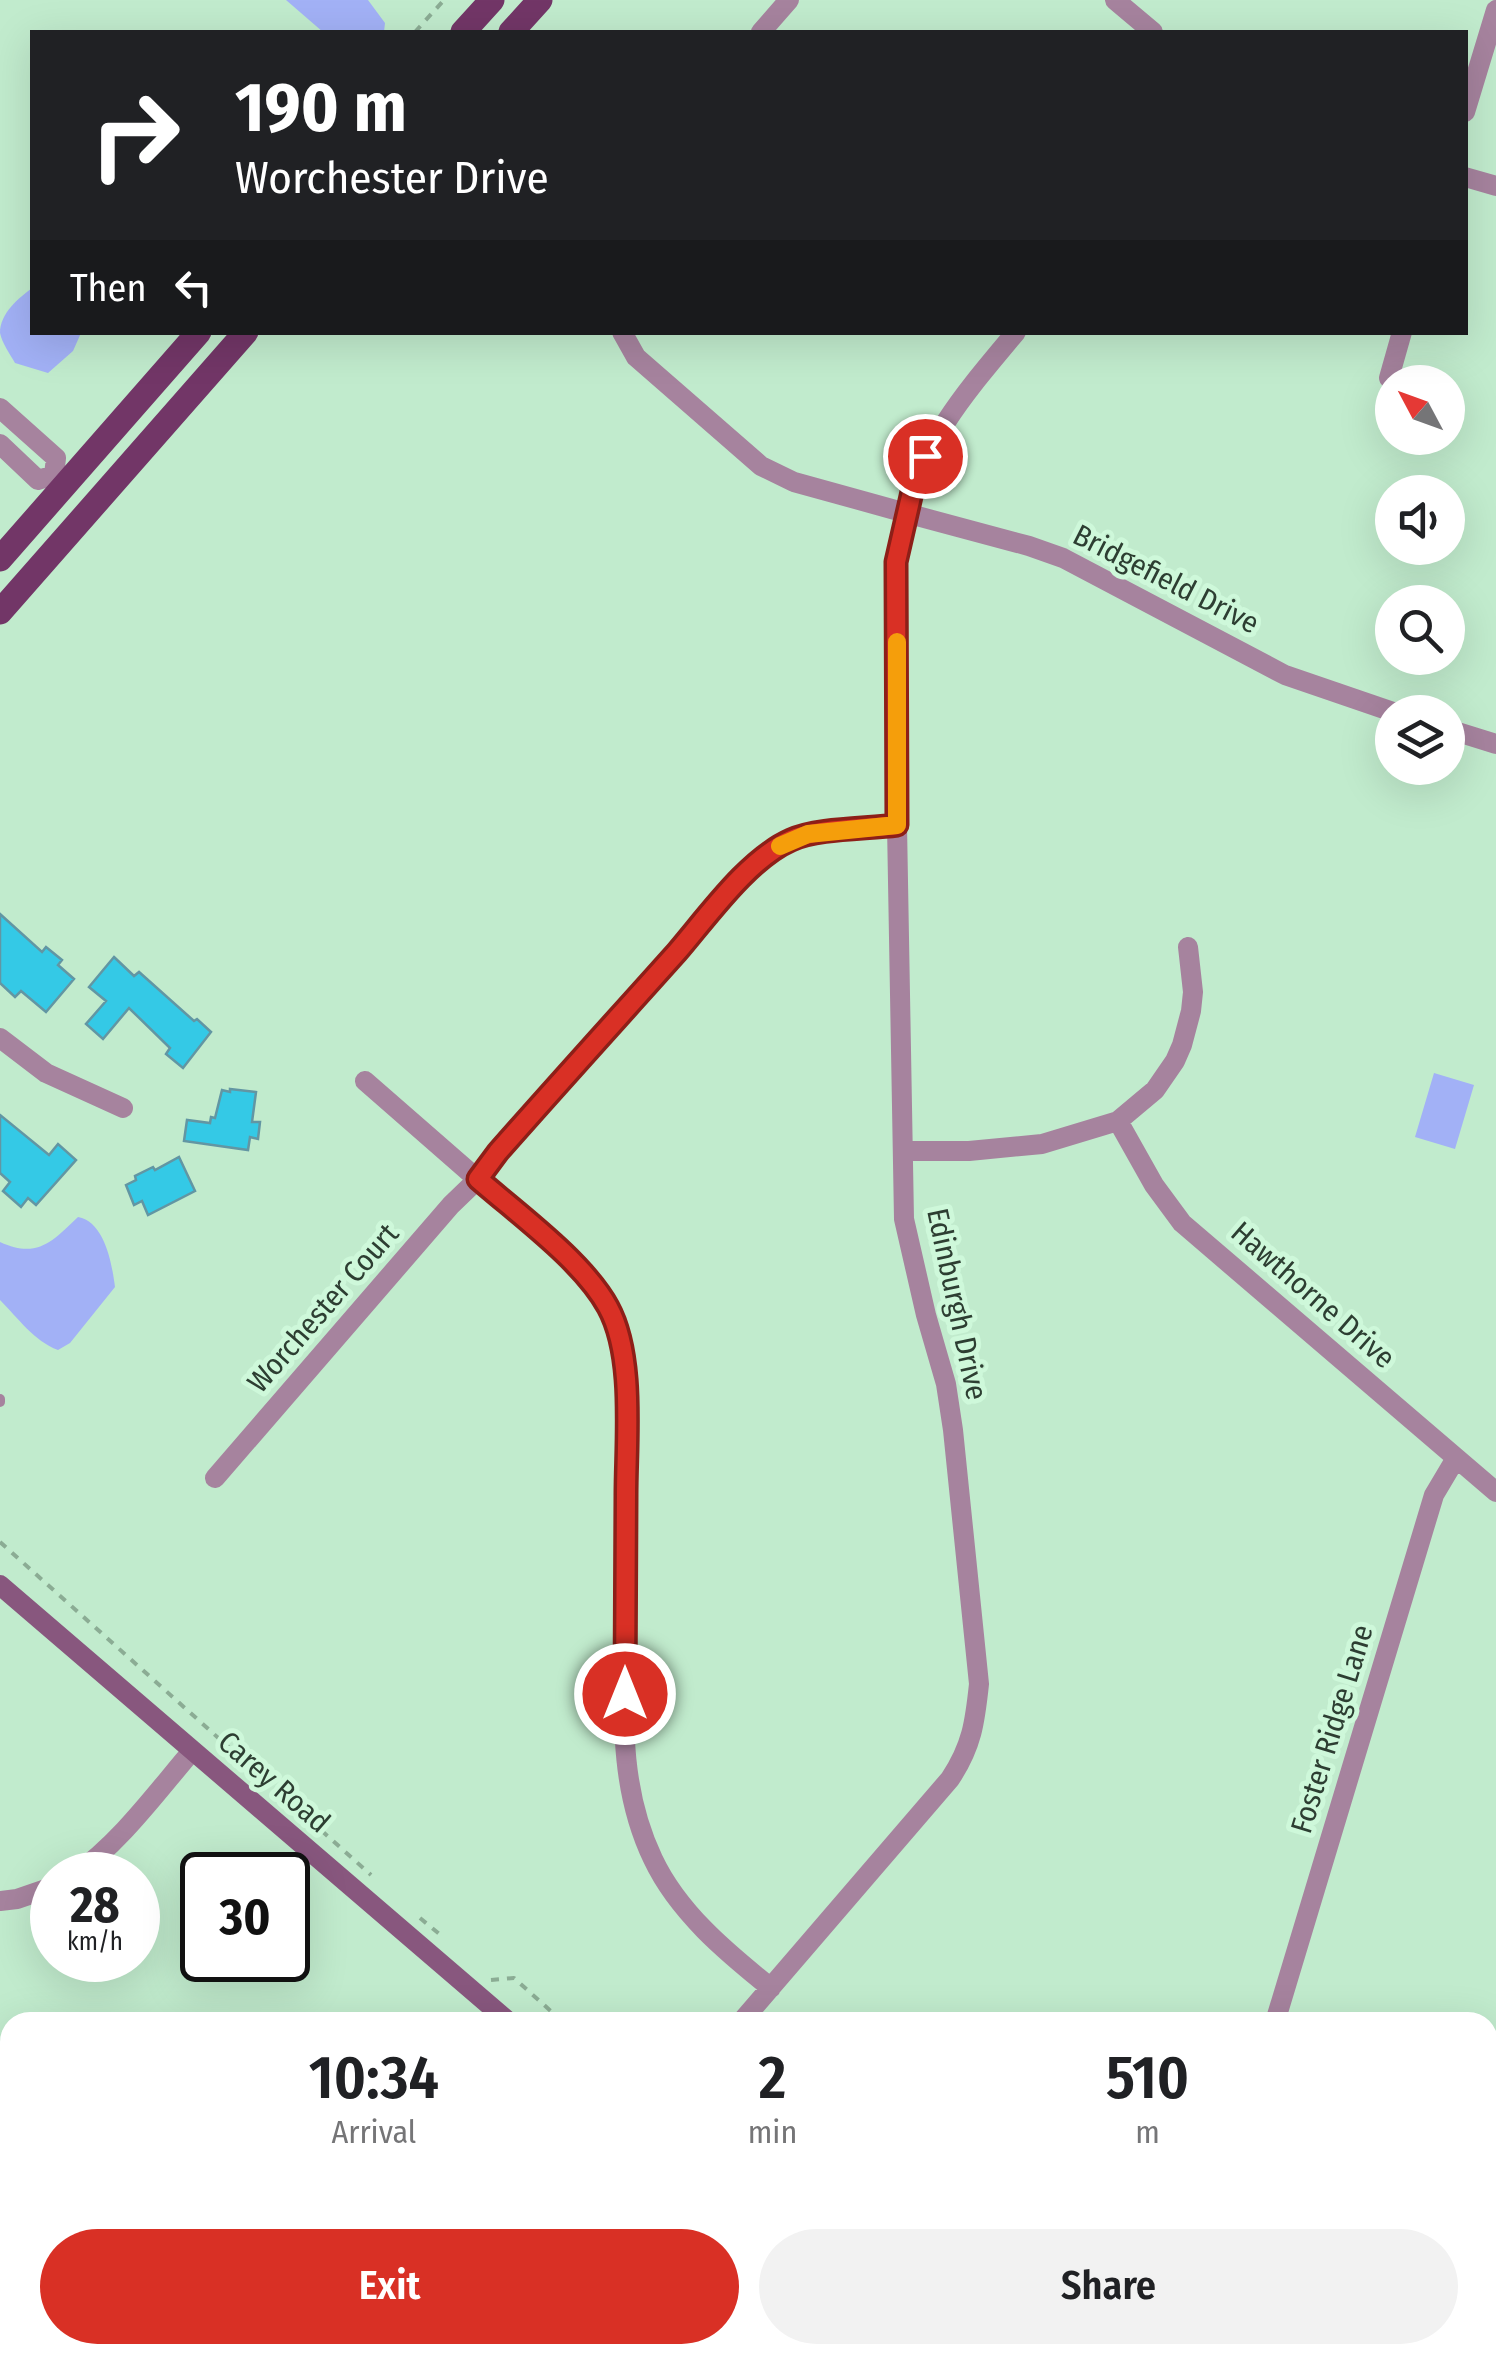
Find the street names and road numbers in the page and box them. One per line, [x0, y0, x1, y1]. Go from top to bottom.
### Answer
street label: Bridgefield Drive [1067, 517, 1265, 641]
street label: Edinburgh Drive [919, 1205, 995, 1403]
street label: Hawthorne Drive [1224, 1214, 1402, 1376]
street label: Worchester Court [240, 1216, 406, 1400]
street label: Foster Ridge Lane [1283, 1620, 1381, 1838]
street label: Carey Road [211, 1724, 337, 1840]

